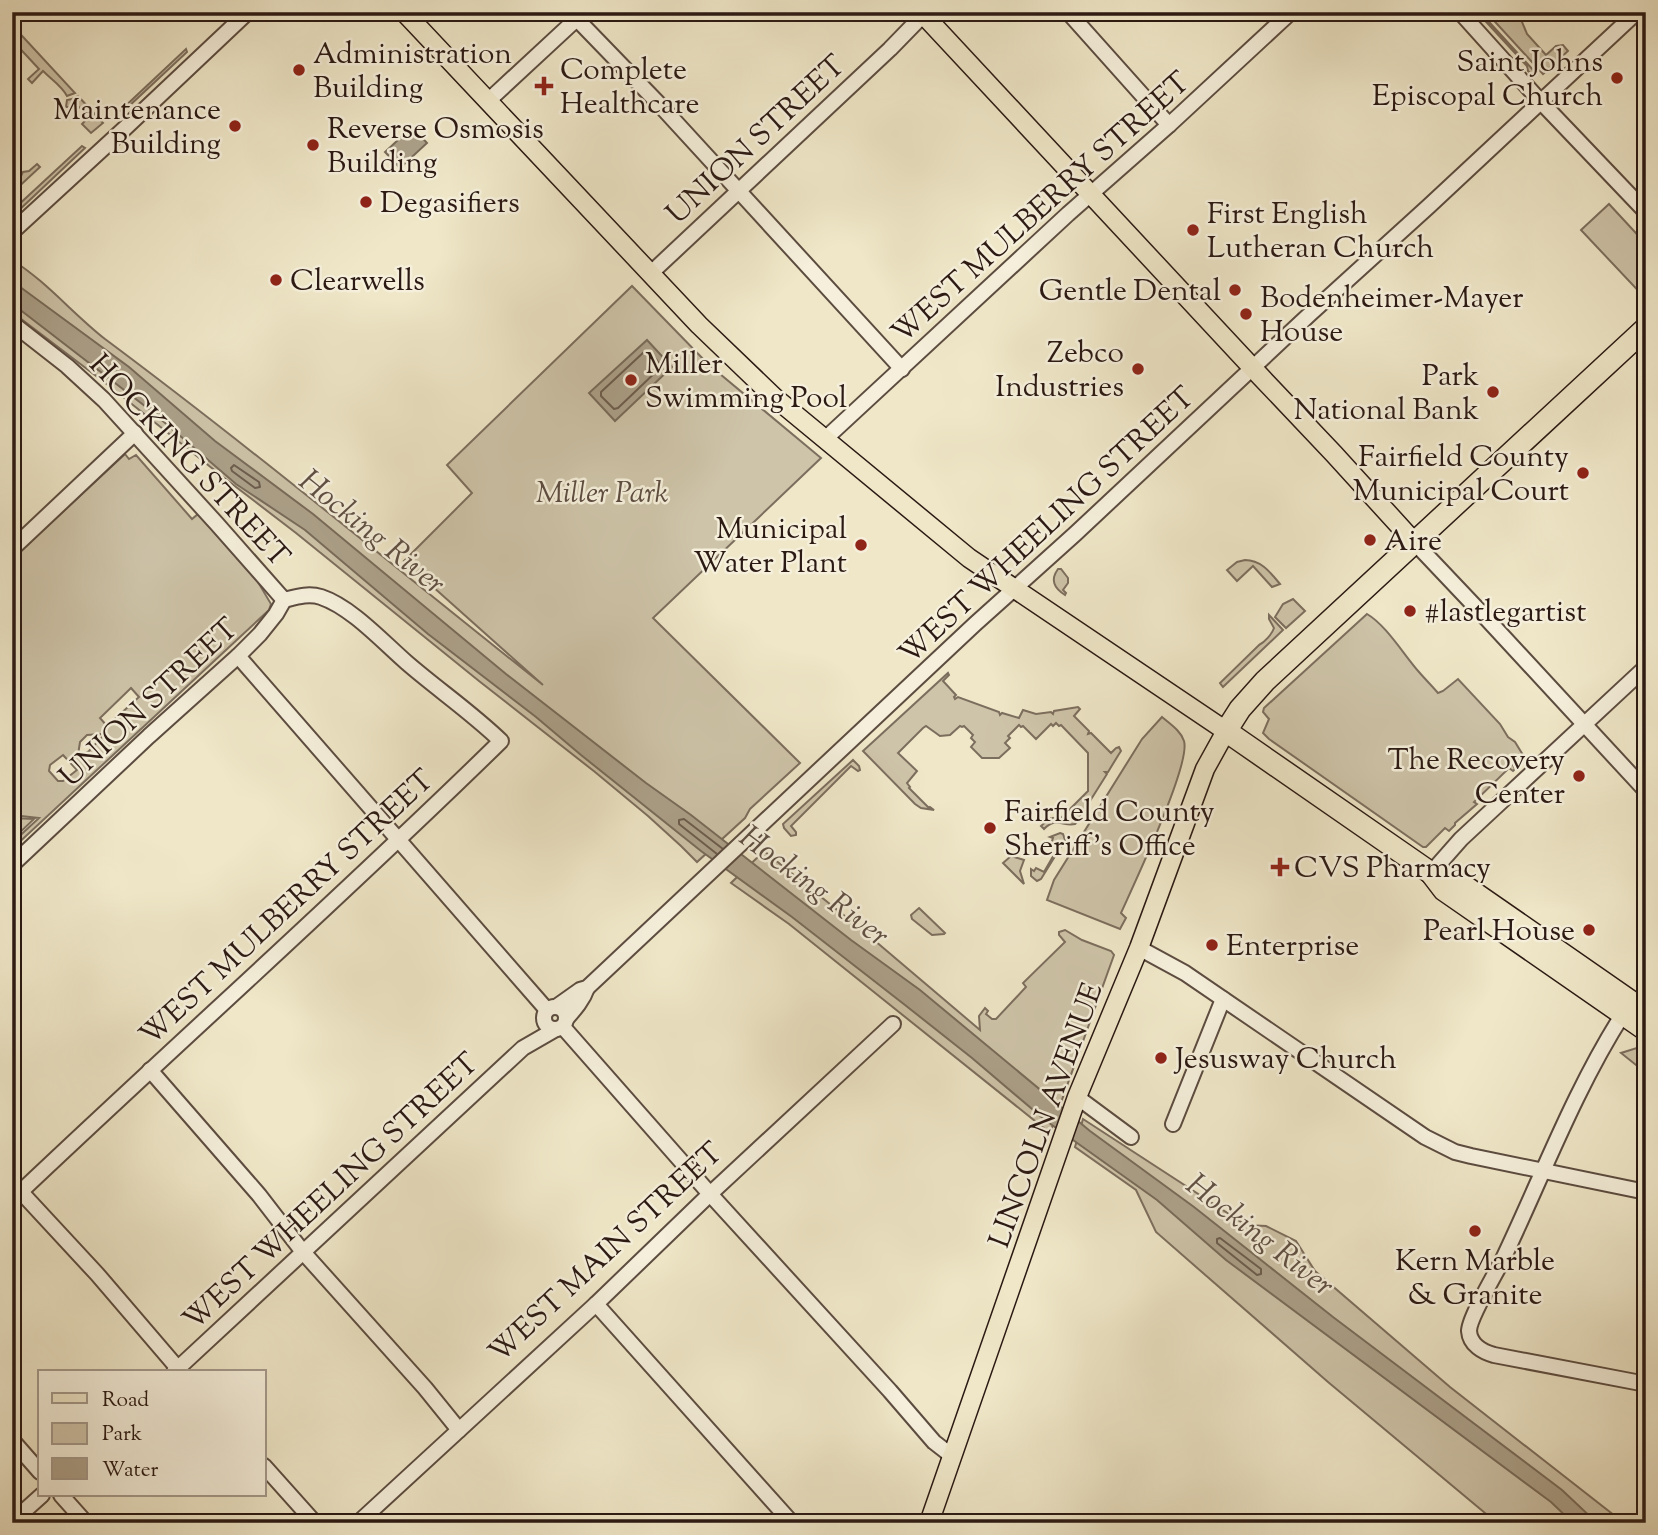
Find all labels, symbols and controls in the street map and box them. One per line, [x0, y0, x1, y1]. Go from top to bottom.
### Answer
place label: Administration Building [313, 34, 512, 111]
place label: Saint Johns Episcopal Church [1372, 42, 1603, 119]
street label: UNION STREET [657, 46, 856, 236]
place label: Complete Healthcare [560, 50, 699, 127]
marker: Administration Building [291, 62, 307, 78]
street label: WEST MULBERRY STREET [883, 63, 1200, 355]
marker: Saint Johns Episcopal Church [1609, 70, 1625, 86]
marker: Complete Healthcare [534, 76, 554, 96]
place label: Maintenance Building [53, 90, 221, 167]
place label: Reverse Osmosis Building [327, 109, 544, 186]
marker: Maintenance Building [227, 118, 243, 134]
marker: Reverse Osmosis Building [305, 137, 321, 153]
place label: Degasifiers [380, 183, 520, 226]
marker: Degasifiers [358, 194, 374, 210]
place label: First English Lutheran Church [1207, 194, 1435, 271]
marker: First English Lutheran Church [1185, 222, 1201, 238]
place label: Clearwells [290, 261, 425, 304]
place label: Gentle Dental [1039, 271, 1221, 314]
marker: Clearwells [268, 272, 284, 288]
place label: Bodenheimer-Mayer House [1260, 278, 1524, 355]
marker: Gentle Dental [1227, 282, 1243, 298]
marker: Bodenheimer-Mayer House [1238, 306, 1254, 322]
place label: Zebco Industries [995, 333, 1124, 410]
place label: Miller Swimming Pool [645, 344, 847, 421]
street label: HOCKING STREET [78, 345, 299, 578]
place label: Park National Bank [1294, 356, 1479, 433]
marker: Zebco Industries [1130, 361, 1146, 377]
marker: Miller Swimming Pool [623, 372, 639, 388]
street label: WEST WHEELING STREET [890, 378, 1205, 676]
marker: Park National Bank [1485, 384, 1501, 400]
place label: Fairfield County Municipal Court [1353, 437, 1569, 514]
water label: Hocking River [288, 460, 455, 607]
marker: Fairfield County Municipal Court [1575, 465, 1591, 481]
park label: Miller Park [536, 473, 668, 516]
place label: Municipal Water Plant [693, 509, 847, 586]
place label: Aire [1384, 521, 1442, 564]
marker: Aire [1362, 532, 1378, 548]
marker: Municipal Water Plant [853, 537, 869, 553]
place label: #lastlegartist [1424, 592, 1586, 635]
marker: #lastlegartist [1402, 603, 1418, 619]
street label: UNION STREET [50, 609, 249, 799]
place label: The Recovery Center [1387, 740, 1565, 817]
street label: WEST MULBERRY STREET [131, 761, 444, 1057]
marker: The Recovery Center [1571, 768, 1587, 784]
place label: Fairfield County Sheriff's Office [1004, 792, 1215, 869]
water label: Hocking River [729, 816, 898, 959]
marker: Fairfield County Sheriff's Office [982, 820, 998, 836]
place label: CVS Pharmacy [1294, 848, 1491, 891]
marker: CVS Pharmacy [1272, 859, 1288, 875]
place label: Pearl House [1423, 911, 1575, 954]
marker: Pearl House [1581, 922, 1597, 938]
place label: Enterprise [1226, 926, 1359, 969]
marker: Enterprise [1204, 937, 1220, 953]
street label: LINCOLN AVENUE [979, 977, 1115, 1254]
place label: Jesusway Church [1173, 1039, 1397, 1082]
street label: WEST WHEELING STREET [174, 1044, 489, 1342]
marker: Jesusway Church [1153, 1050, 1169, 1066]
street label: WEST MAIN STREET [480, 1134, 734, 1374]
water label: Hocking River [1175, 1164, 1343, 1309]
marker: Kern Marble & Granite [1467, 1223, 1483, 1239]
place label: Kern Marble & Granite [1395, 1241, 1555, 1318]
legend [38, 1370, 266, 1496]
text: Road [102, 1386, 149, 1416]
text: Park [102, 1420, 143, 1450]
text: Water [102, 1456, 159, 1486]

